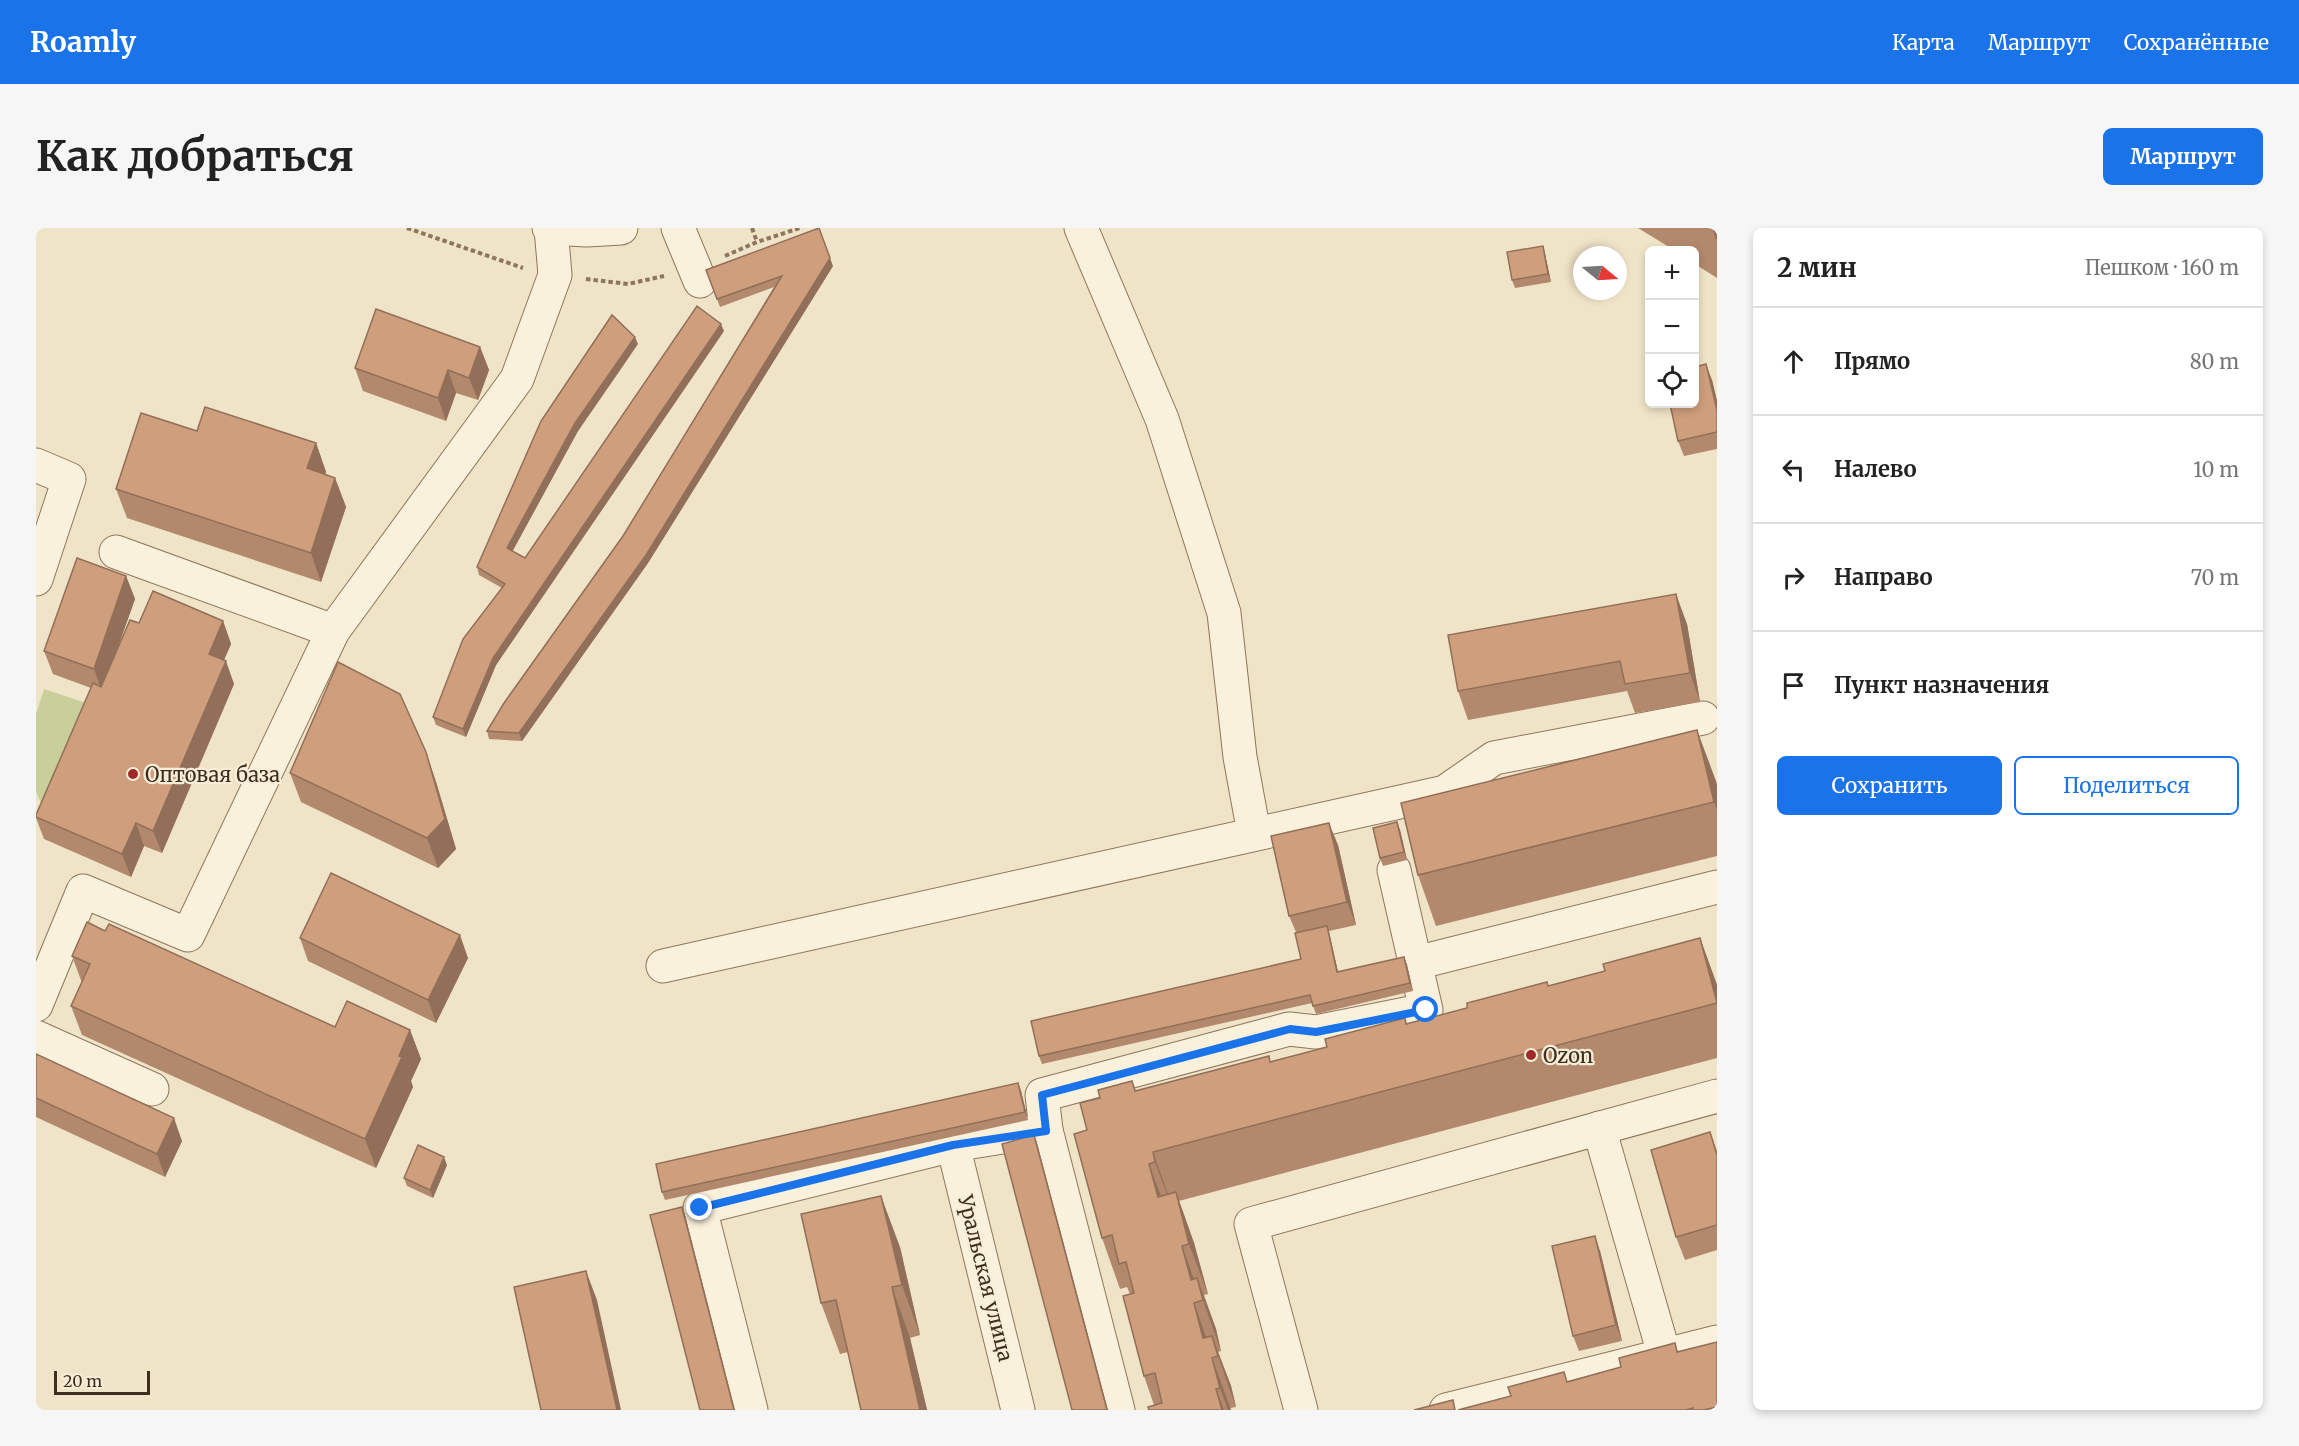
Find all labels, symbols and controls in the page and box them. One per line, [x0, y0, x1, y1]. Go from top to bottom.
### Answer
text: Roamly [30, 24, 136, 60]
text: Карта [1892, 29, 1955, 56]
text: Маршрут [1988, 29, 2091, 56]
text: Сохранённые [2124, 29, 2269, 56]
button: Маршрут [2103, 128, 2263, 185]
text: Как добраться [36, 130, 354, 182]
north arrow [1573, 246, 1627, 300]
map controls [1645, 246, 1699, 408]
button: + [1645, 246, 1699, 300]
text: 2 мин [1777, 251, 1857, 284]
text: Пешком · 160 m [2085, 255, 2239, 280]
button: − [1645, 300, 1699, 354]
icon: ahead [1777, 345, 1810, 378]
text: Прямо [1834, 347, 1910, 375]
text: 80 m [2190, 349, 2239, 374]
button: locate [1645, 354, 1699, 408]
icon: left [1777, 453, 1810, 486]
text: Налево [1834, 455, 1917, 483]
text: 10 m [2193, 457, 2239, 482]
icon: right [1777, 561, 1810, 594]
text: Направо [1834, 563, 1933, 591]
text: 70 m [2191, 565, 2239, 590]
icon: arrive [1777, 669, 1810, 702]
text: Пункт назначения [1834, 671, 2049, 699]
button: Сохранить [1777, 756, 2002, 815]
button: Поделиться [2014, 756, 2239, 815]
place label: Оптовая база [145, 762, 280, 787]
marker: Оптовая база [126, 767, 140, 781]
route start [1412, 996, 1438, 1022]
place label: Ozon [1543, 1043, 1593, 1068]
marker: Ozon [1524, 1048, 1538, 1062]
street label: Уральская улица [953, 1191, 1019, 1364]
route end [686, 1194, 712, 1220]
scale bar [54, 1368, 150, 1396]
text: 20 m [63, 1371, 102, 1391]

